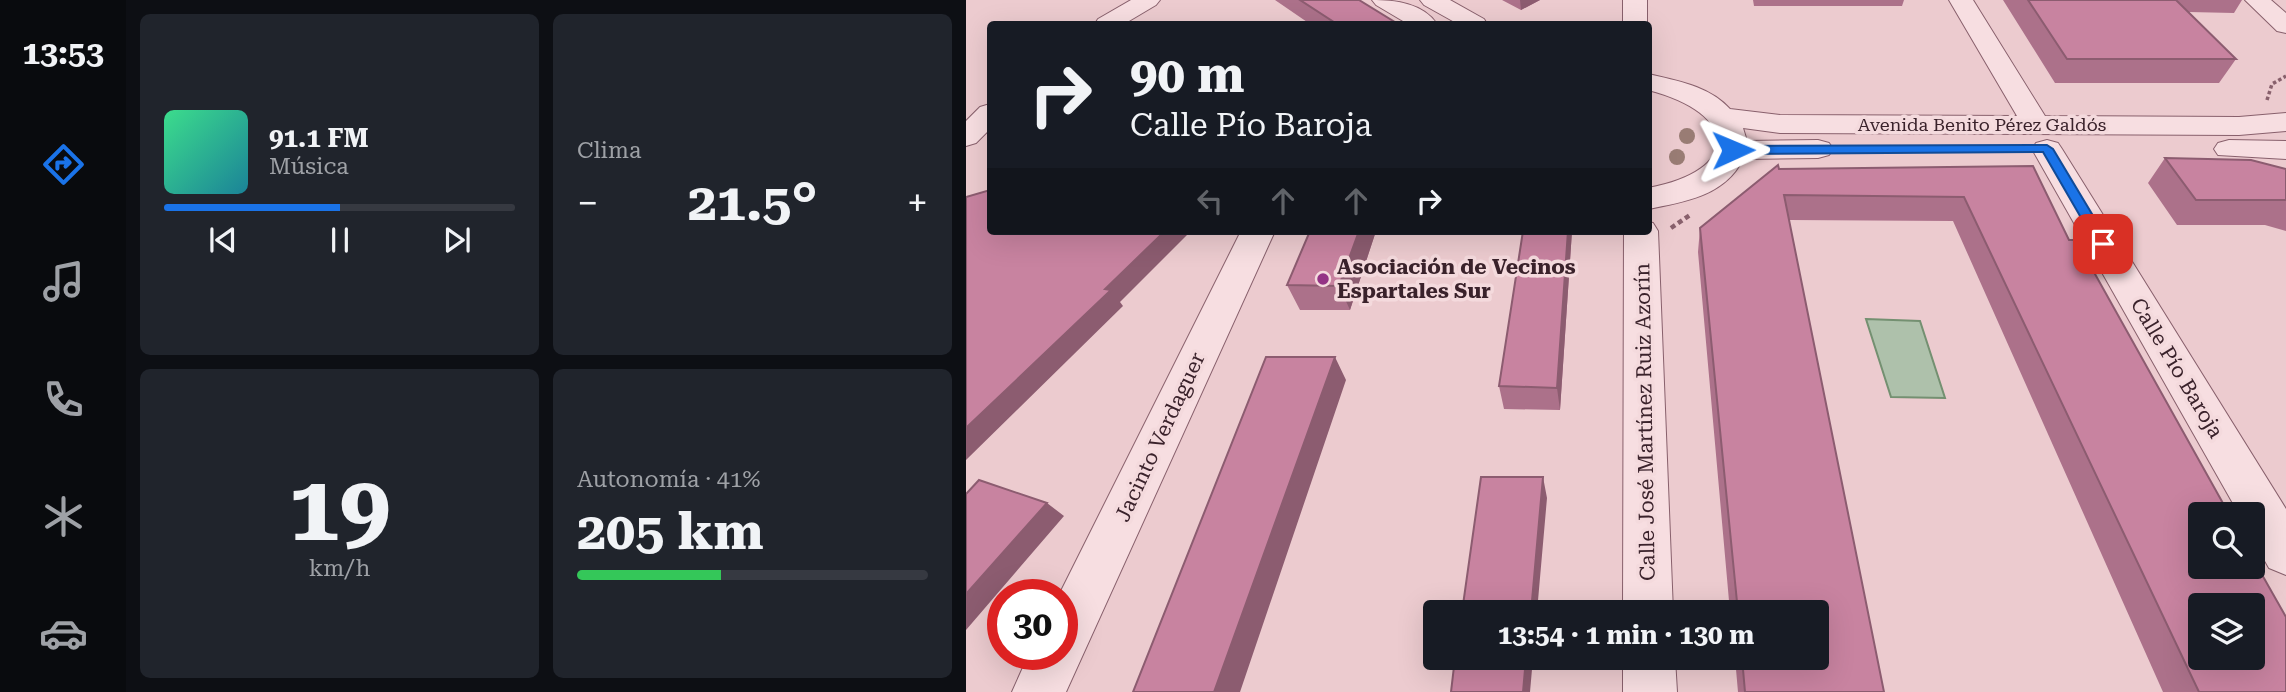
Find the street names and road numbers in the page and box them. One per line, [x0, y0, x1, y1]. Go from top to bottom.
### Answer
street label: Avenida Benito Pérez Galdós [1858, 114, 2106, 135]
street label: Calle José Martínez Ruiz Azorín [1630, 262, 1660, 581]
street label: Calle Pío Baroja [2126, 294, 2229, 443]
street label: Jacinto Verdaguer [1110, 348, 1210, 525]

